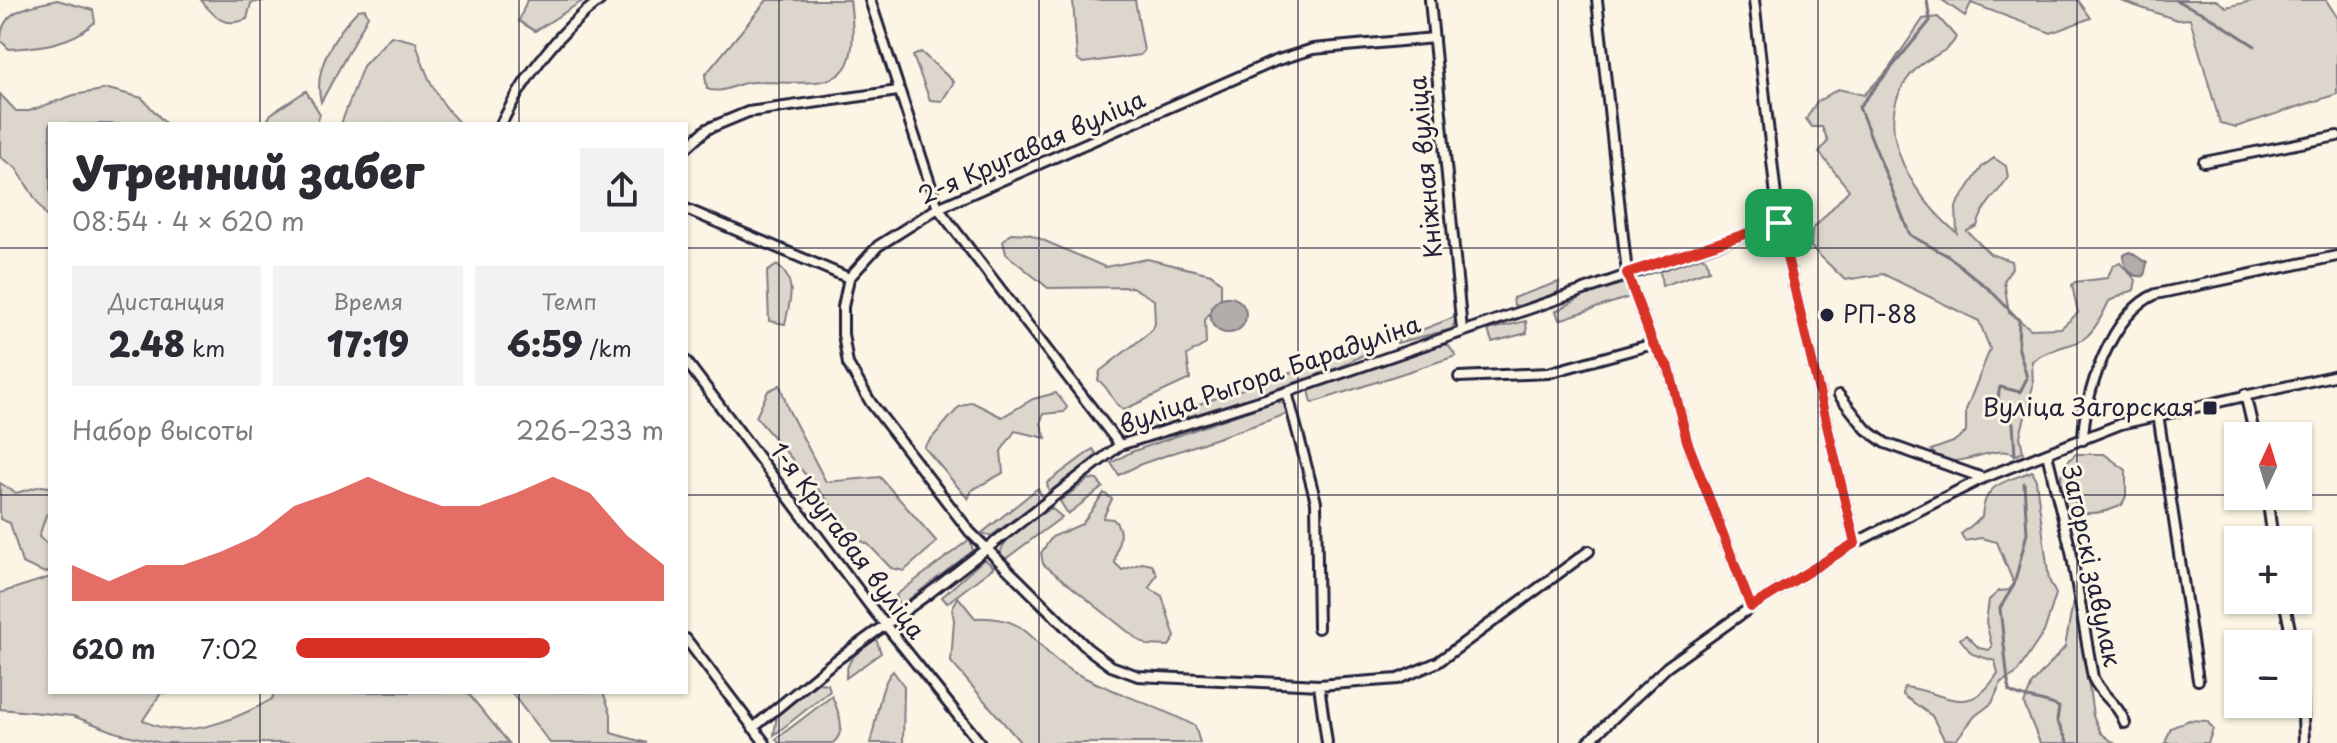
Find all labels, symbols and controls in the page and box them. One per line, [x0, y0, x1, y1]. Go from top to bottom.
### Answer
street label: Кніжная вуліца [1398, 74, 1450, 260]
street label: 2-я Кругавая вуліца [912, 80, 1151, 212]
text: Утренний забег [72, 138, 424, 204]
button: share [580, 148, 664, 232]
pin [1745, 189, 1813, 257]
text: 08:54 · 4 × 620 m [72, 201, 305, 240]
icon: arrive [1757, 201, 1801, 245]
text: Дистанция [108, 284, 225, 317]
text: Время [333, 284, 403, 317]
text: Темп [542, 284, 597, 317]
place label: РП-88 [1843, 295, 1917, 331]
street label: вуліца Рыгора Барадуліна [1114, 305, 1425, 442]
marker: РП-88 [1818, 306, 1836, 324]
text: 2.48 [108, 317, 185, 369]
text: 17:19 [327, 317, 409, 369]
text: 6:59 [507, 317, 582, 369]
text: km [185, 331, 225, 364]
text: /km [582, 331, 632, 364]
place label: Вуліца Загорская [1982, 388, 2194, 424]
marker: Вуліца Загорская [2201, 399, 2219, 417]
text: Набор высоты [72, 410, 254, 449]
text: 226–233 m [516, 410, 664, 449]
north arrow [2224, 422, 2312, 510]
map controls [2224, 422, 2312, 718]
street label: 1-я Кругавая вуліца [762, 434, 935, 646]
street label: Загорскі завулак [2054, 462, 2132, 670]
button: + [2224, 526, 2312, 614]
text: 620 m [72, 629, 156, 668]
text: 7:02 [200, 629, 258, 668]
button: − [2224, 630, 2312, 718]

